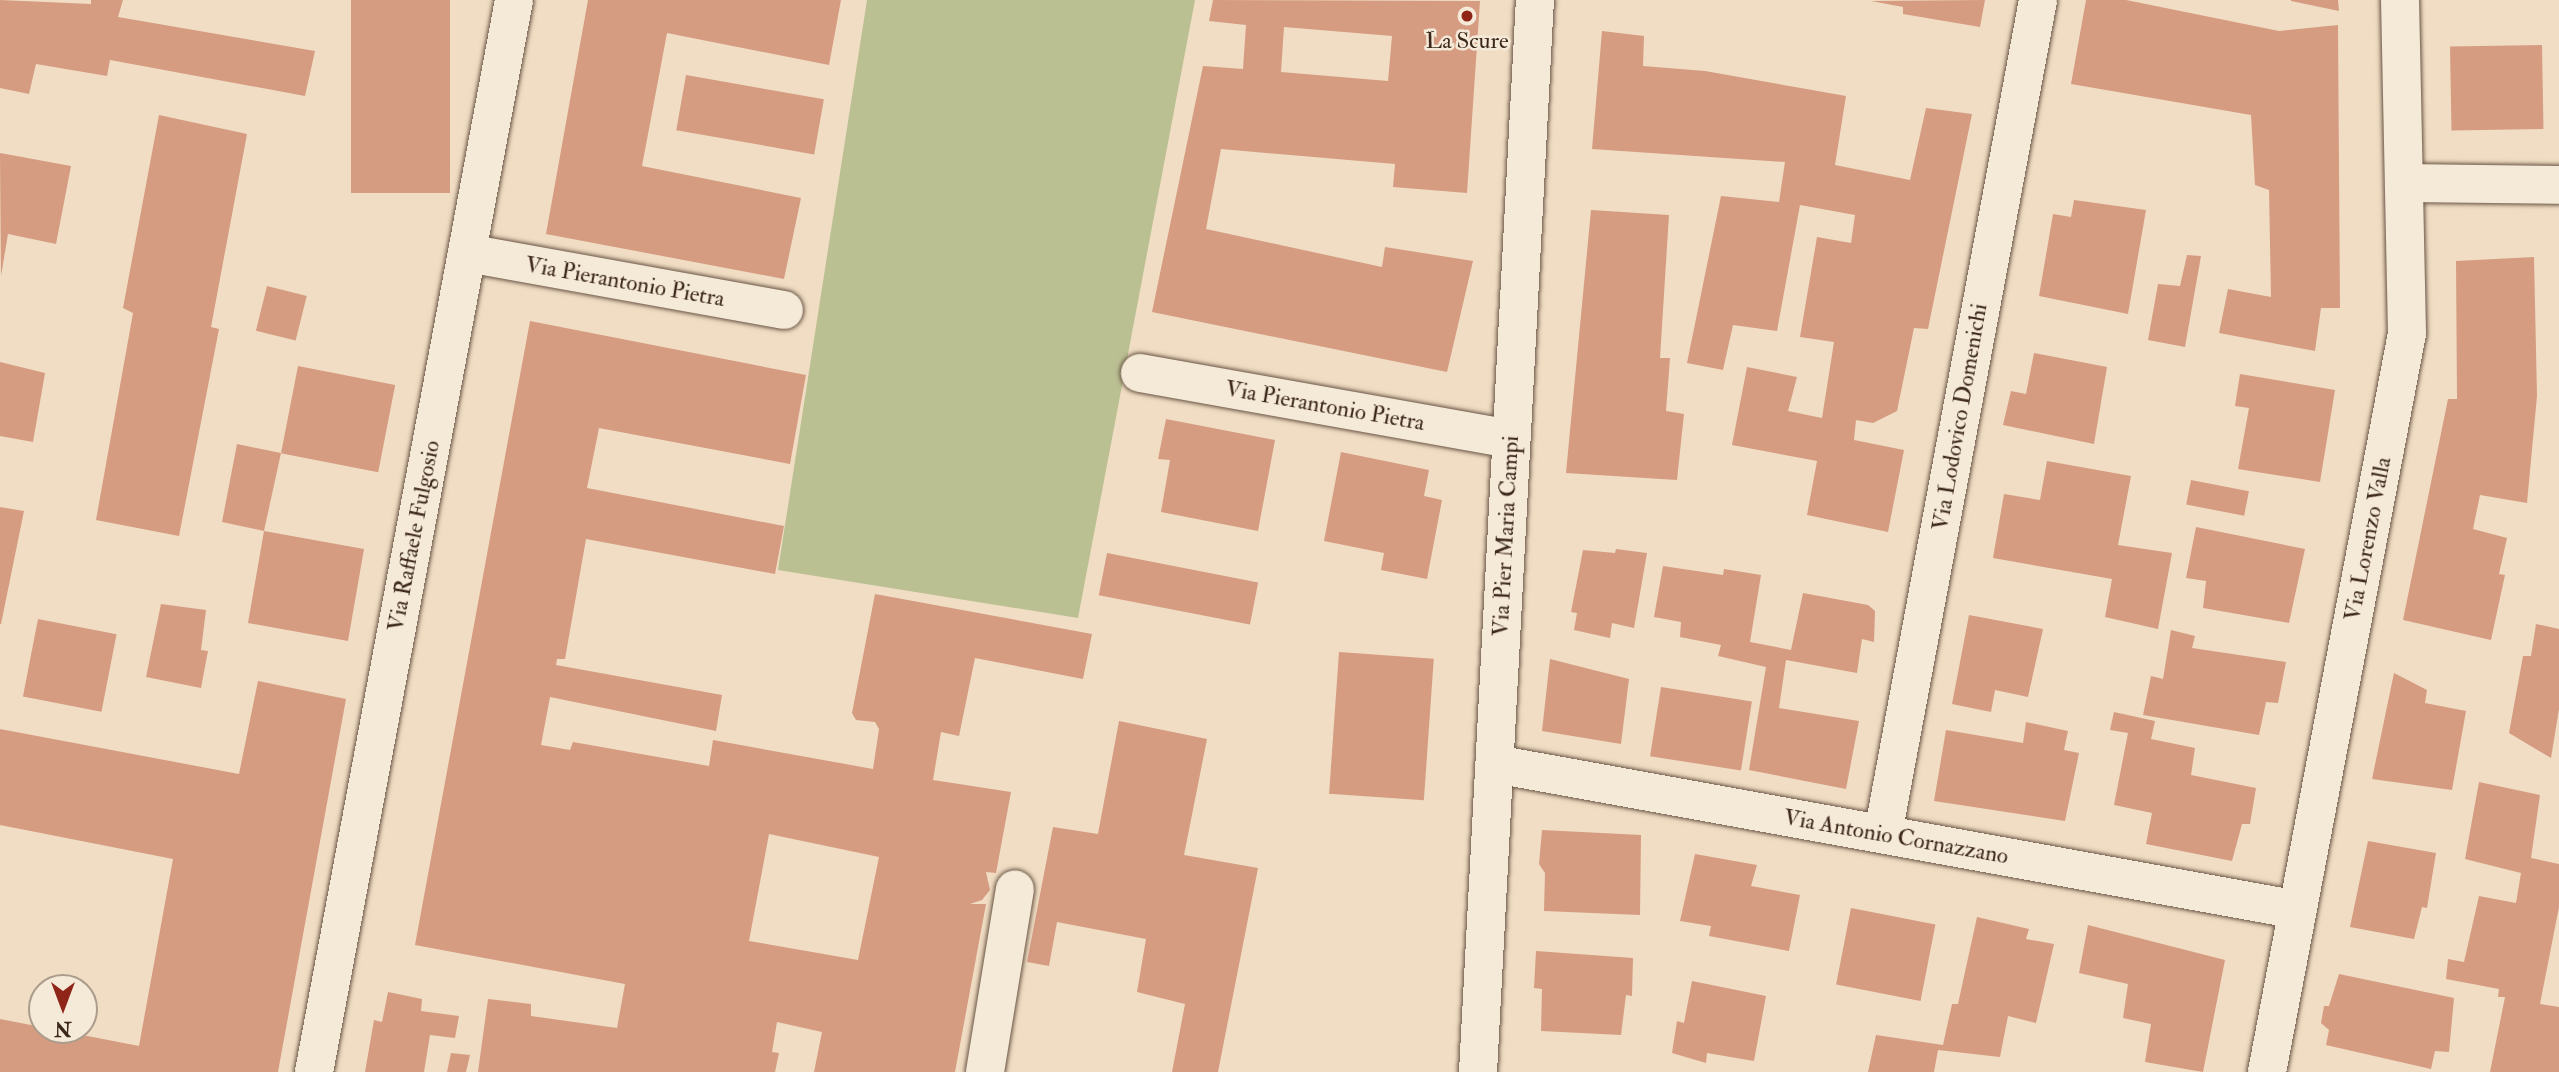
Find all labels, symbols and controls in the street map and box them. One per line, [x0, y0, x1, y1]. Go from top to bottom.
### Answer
marker: La Scure [1459, 8, 1475, 24]
place label: La Scure [1425, 27, 1509, 55]
street label: Via Pierantonio Pietra [523, 251, 727, 313]
street label: Via Lodovico Domenichi [1926, 301, 1994, 533]
street label: Via Pierantonio Pietra [1223, 375, 1427, 437]
street label: Via Pier Maria Campi [1487, 435, 1525, 637]
street label: Via Raffaele Fulgosio [382, 438, 446, 634]
street label: Via Lorenzo Valla [2339, 455, 2397, 623]
street label: Via Antonio Cornazzano [1782, 804, 2010, 870]
north arrow [28, 974, 98, 1044]
text: N [55, 1016, 72, 1040]

